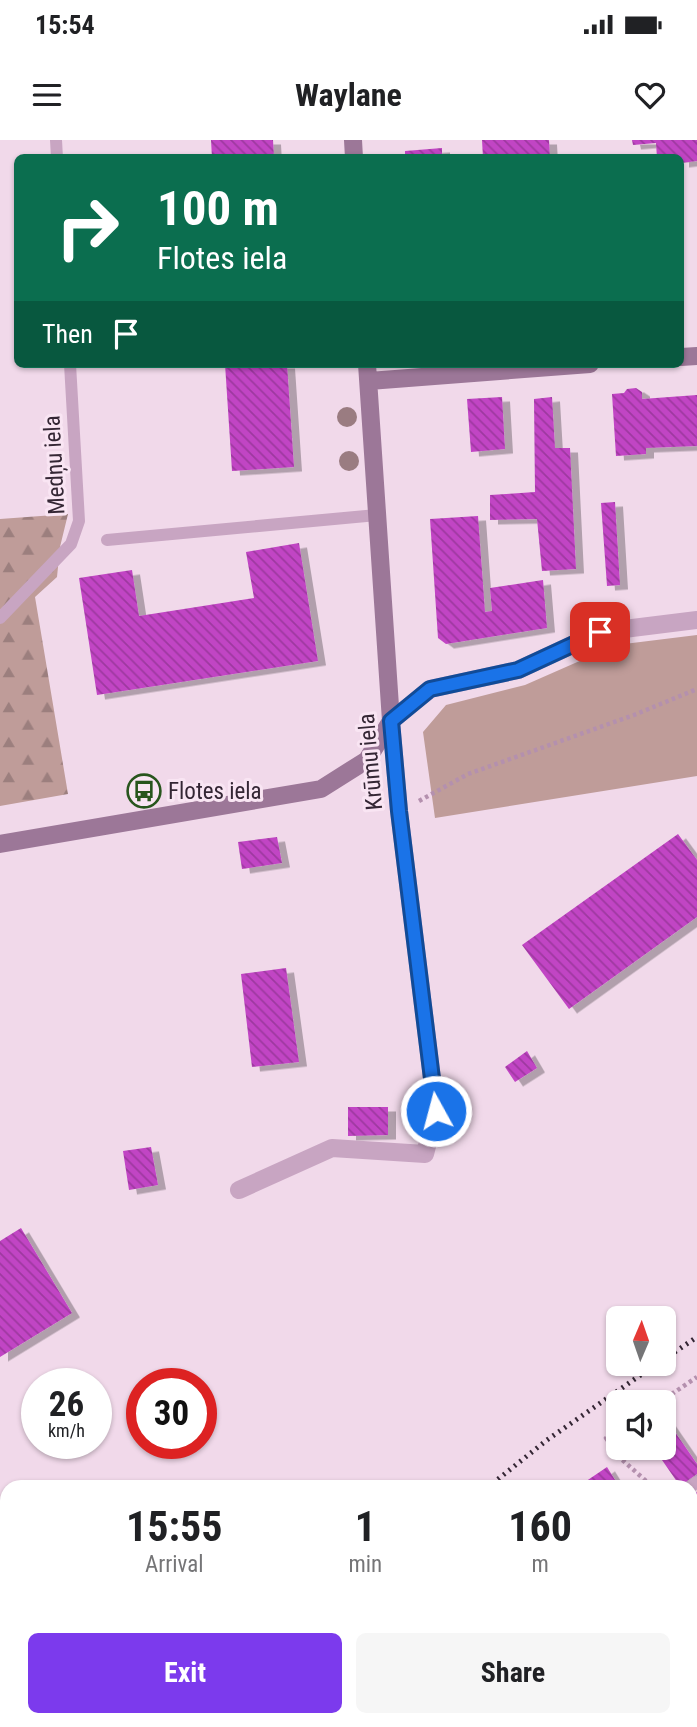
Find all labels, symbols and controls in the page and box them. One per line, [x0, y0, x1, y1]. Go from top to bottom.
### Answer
text: 15:54 [35, 10, 95, 40]
icon: menu [28, 76, 66, 114]
text: Waylane [295, 76, 402, 114]
icon: heart [631, 76, 669, 114]
text: 100 m [157, 180, 279, 237]
icon: right [42, 182, 133, 273]
text: Flotes iela [157, 239, 287, 277]
icon: arrive [107, 315, 145, 353]
text: Then [42, 319, 93, 349]
street label: Medņu iela [38, 415, 71, 515]
pin [570, 602, 630, 662]
icon: arrive [581, 613, 619, 651]
street label: Krūmu iela [353, 713, 388, 811]
bus stop icon: Flotes iela [125, 772, 163, 810]
place label: Flotes iela [168, 778, 262, 805]
position arrow [399, 1074, 473, 1148]
north arrow [606, 1306, 676, 1376]
map controls [606, 1306, 676, 1460]
speed limit sign: 30 [126, 1368, 217, 1459]
text: 26 [49, 1384, 84, 1425]
button: sound [606, 1390, 676, 1460]
text: km/h [48, 1420, 85, 1441]
text: 15:55 [126, 1502, 222, 1551]
text: 1 [355, 1502, 376, 1551]
text: 160 [508, 1502, 572, 1551]
text: Arrival [145, 1551, 203, 1578]
text: min [348, 1551, 382, 1578]
text: m [531, 1551, 549, 1578]
button: Exit [28, 1633, 342, 1713]
button: Share [356, 1633, 670, 1713]

